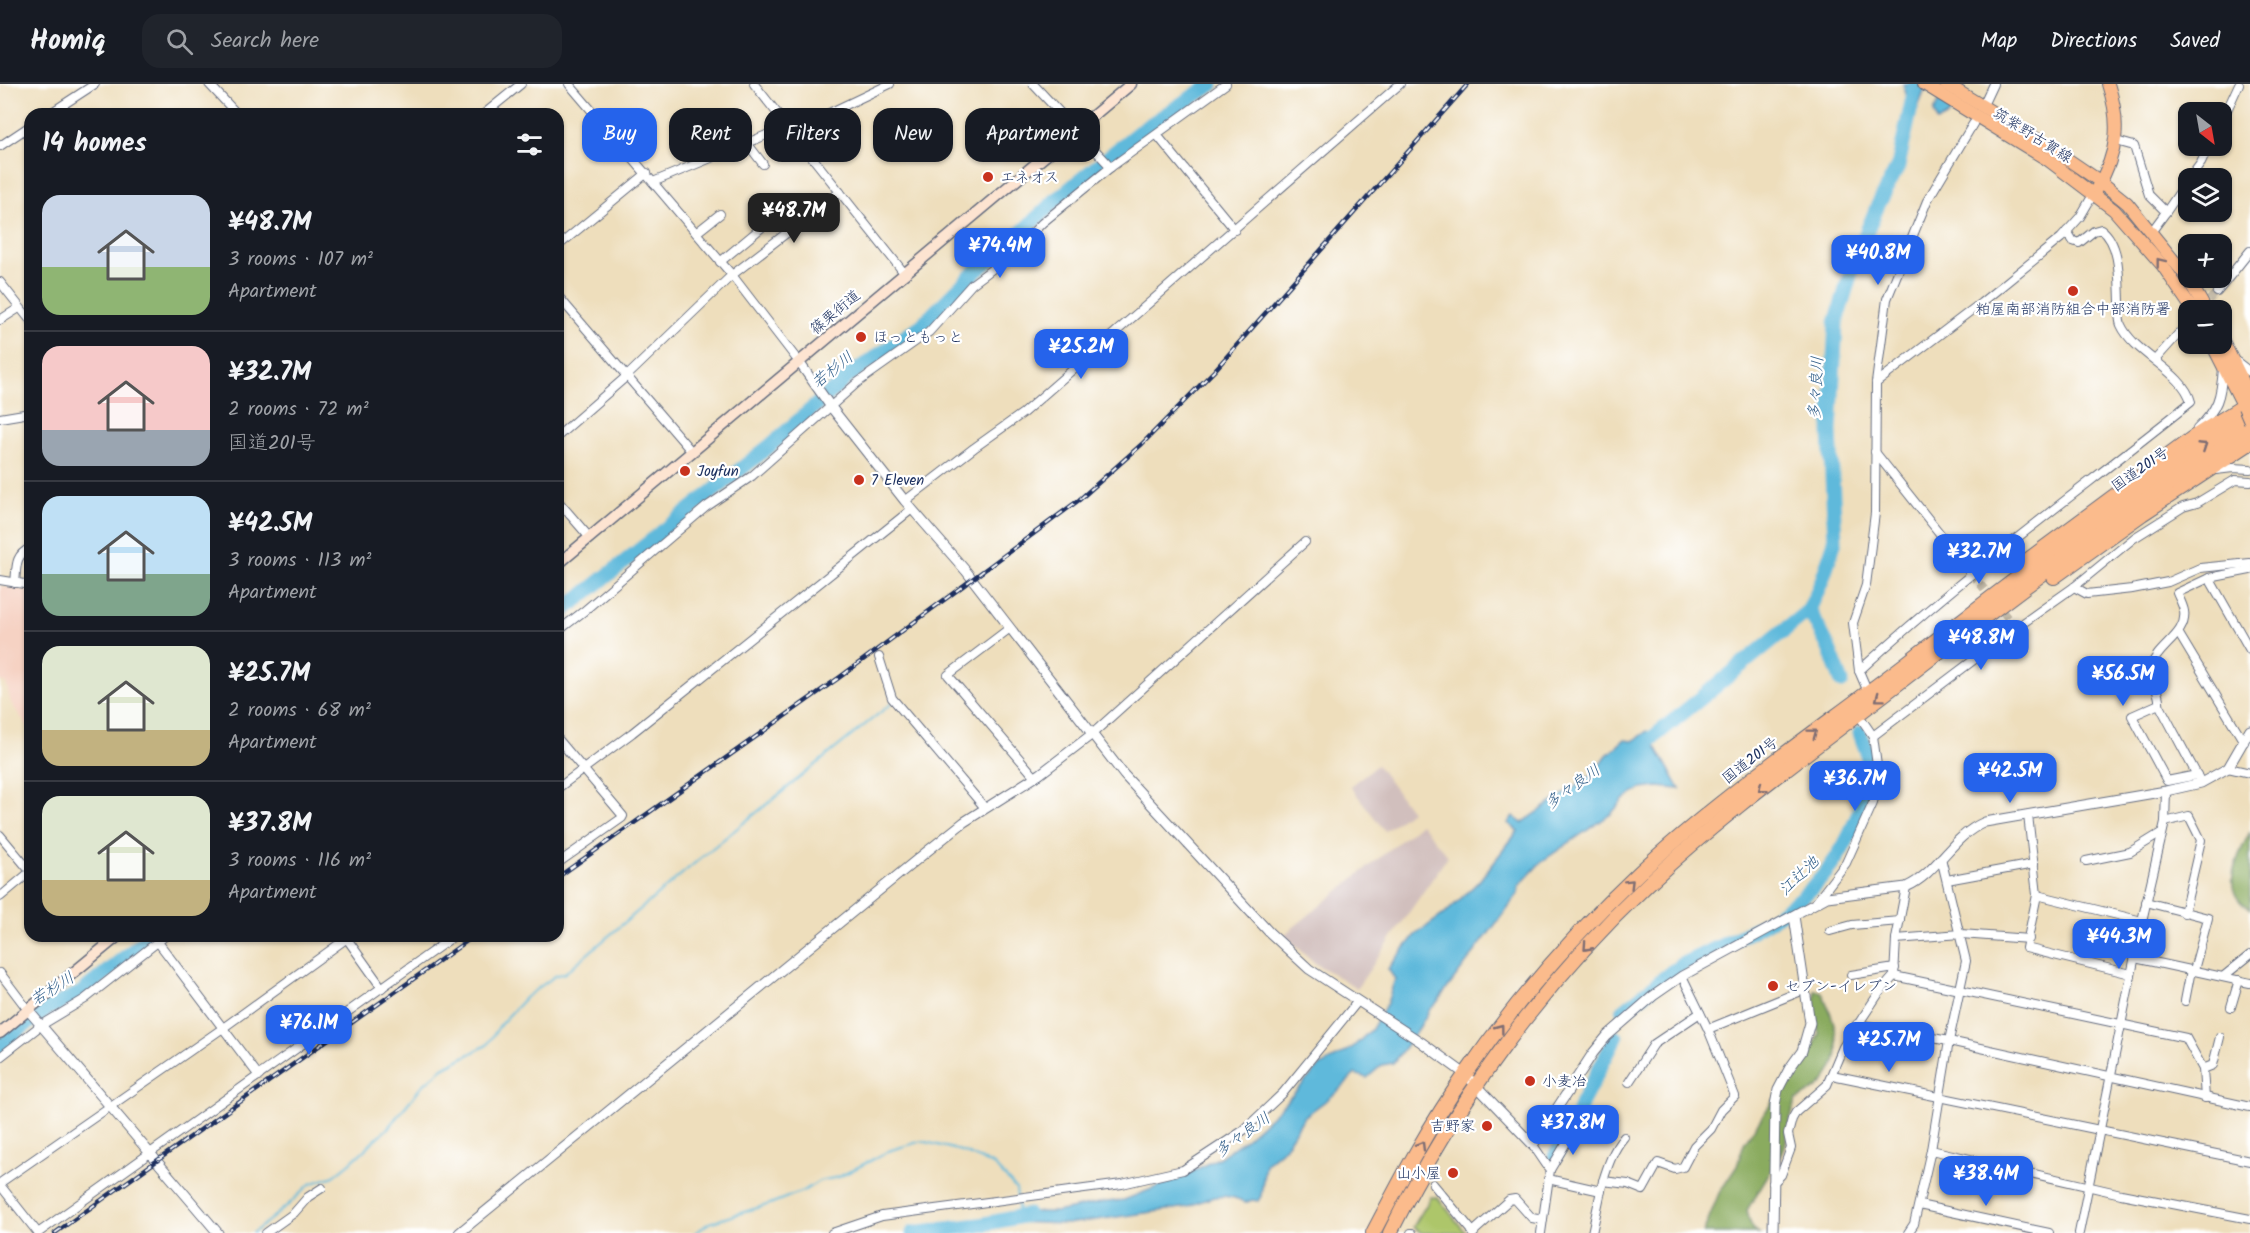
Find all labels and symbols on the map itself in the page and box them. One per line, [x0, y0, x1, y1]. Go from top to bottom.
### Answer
street label: 筑紫野古賀線 [1988, 102, 2077, 170]
north arrow [2178, 102, 2232, 156]
place label: エネオス [1000, 166, 1059, 190]
marker: エネオス [981, 170, 995, 184]
pin: ¥48.7M [745, 193, 843, 244]
pin: ¥74.4M [951, 228, 1049, 279]
pin: ¥40.8M [1829, 235, 1927, 286]
one-way arrow [2156, 258, 2167, 269]
street label: 篠栗街道 [805, 284, 866, 341]
marker: 粕屋南部消防組合中部消防署 [2066, 284, 2080, 298]
place label: 粕屋南部消防組合中部消防署 [1975, 298, 2171, 322]
place label: ほっともっと [873, 326, 963, 350]
pin: ¥25.2M [1032, 329, 1130, 380]
marker: ほっともっと [854, 330, 868, 344]
water label: 若杉川 [806, 345, 859, 395]
water label: 多々良川 [1802, 355, 1831, 421]
street label: 国道201号 [2107, 441, 2174, 499]
one-way arrow [2196, 442, 2207, 453]
place label: Joyfun [697, 460, 739, 484]
marker: Joyfun [678, 464, 692, 478]
place label: 7 Eleven [871, 469, 924, 493]
marker: 7 Eleven [852, 473, 866, 487]
pin: ¥32.7M [1930, 534, 2028, 585]
pin: ¥48.8M [1932, 620, 2030, 671]
pin: ¥56.5M [2074, 656, 2172, 707]
one-way arrow [1875, 691, 1886, 702]
one-way arrow [1807, 729, 1818, 740]
street label: 国道201号 [1717, 731, 1784, 791]
pin: ¥42.5M [1961, 753, 2059, 804]
water label: 多々良川 [1540, 758, 1606, 816]
pin: ¥36.7M [1806, 761, 1904, 812]
one-way arrow [1757, 781, 1768, 792]
water label: 江辻池 [1773, 850, 1826, 902]
one-way arrow [1623, 879, 1634, 889]
pin: ¥44.3M [2070, 919, 2168, 970]
one-way arrow [1583, 941, 1594, 951]
water label: 若杉川 [26, 966, 80, 1013]
place label: セブン-イレブン [1785, 975, 1897, 999]
marker: セブン-イレブン [1766, 979, 1780, 993]
pin: ¥76.1M [260, 1005, 358, 1056]
pin: ¥25.7M [1840, 1022, 1938, 1073]
one-way arrow [1493, 1024, 1504, 1035]
place label: 小麦冶 [1542, 1070, 1587, 1094]
marker: 小麦冶 [1523, 1074, 1537, 1088]
pin: ¥37.8M [1524, 1105, 1622, 1156]
water label: 多々良川 [1210, 1106, 1276, 1164]
place label: 吉野家 [1430, 1115, 1475, 1139]
marker: 吉野家 [1480, 1119, 1494, 1133]
one-way arrow [1414, 1141, 1425, 1151]
pin: ¥38.4M [1937, 1156, 2035, 1207]
place label: 山小屋 [1396, 1162, 1441, 1186]
marker: 山小屋 [1446, 1166, 1460, 1180]

